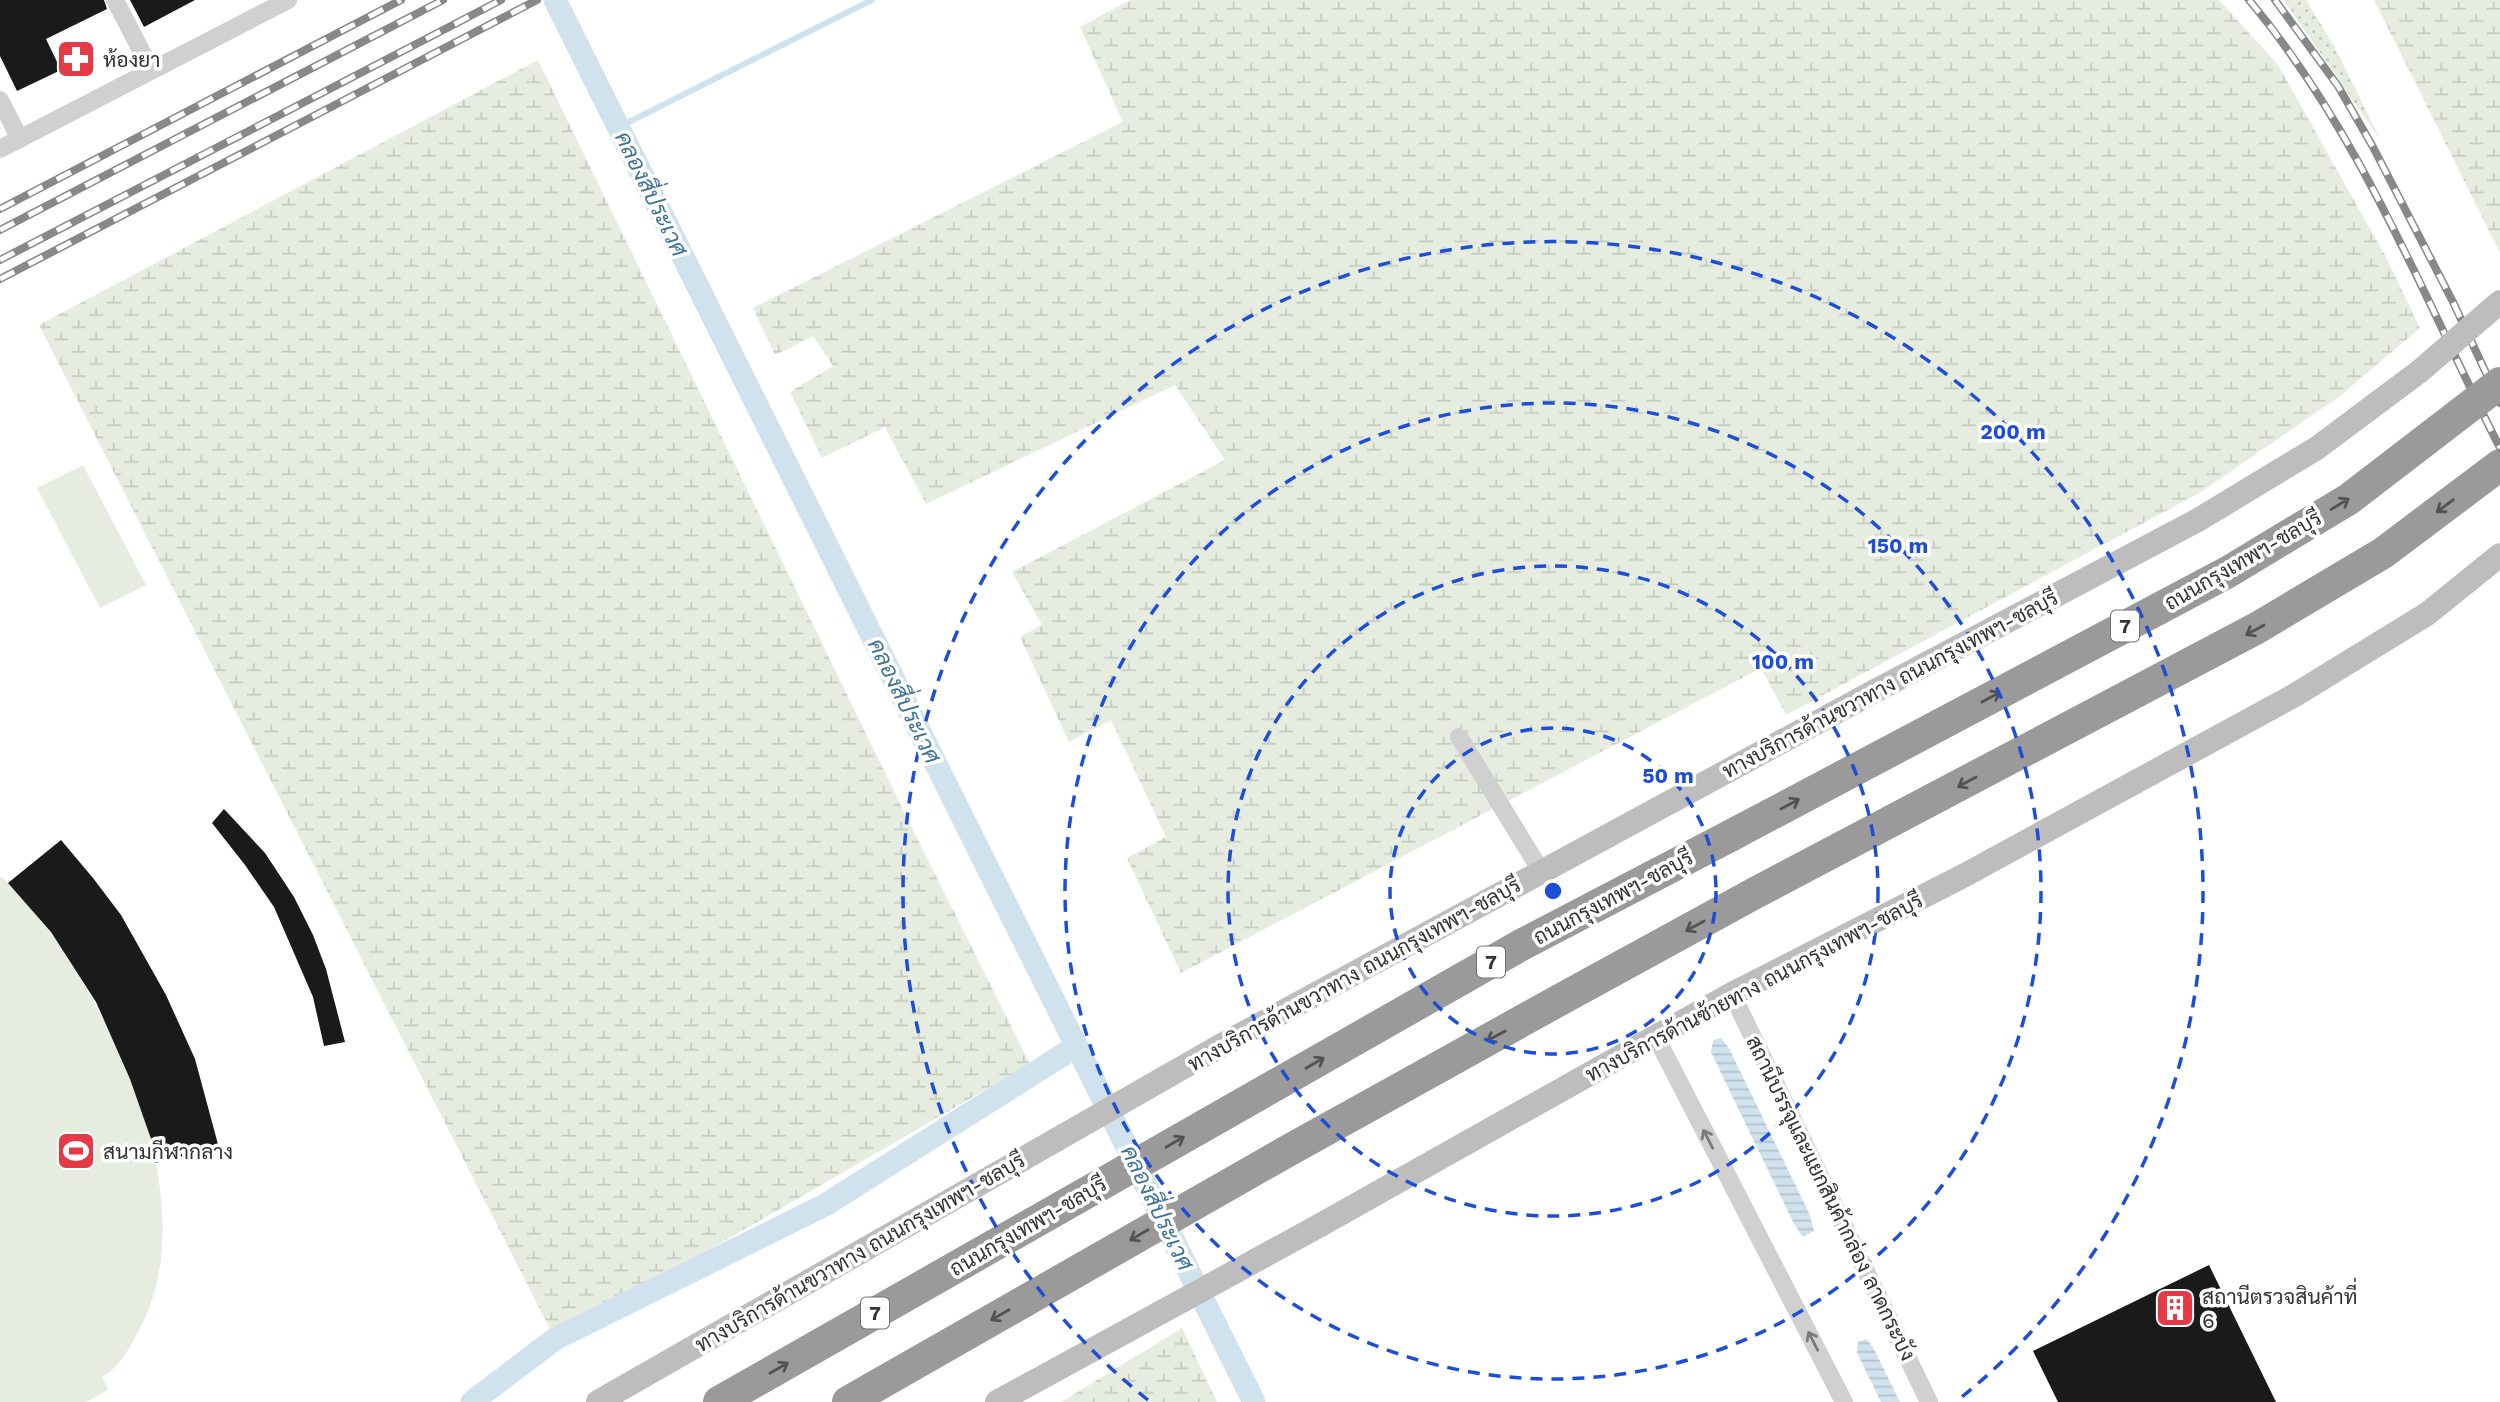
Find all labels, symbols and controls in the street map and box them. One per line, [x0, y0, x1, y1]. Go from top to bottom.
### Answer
pharmacy icon: ห้องยา [55, 38, 97, 80]
place label: ห้องยา [103, 47, 160, 72]
water label: คลองสี่ประเวศ [609, 124, 701, 262]
text: 200 m [1980, 419, 2046, 444]
one-way arrow [2330, 497, 2350, 511]
one-way arrow [2437, 499, 2455, 514]
street label: ถนนกรุงเทพฯ-ชลบุรี [2160, 505, 2327, 617]
text: 150 m [1868, 533, 1928, 558]
street label: ทางบริการด้านขวาทาง ถนนกรุงเทพฯ-ชลบุรี [1718, 585, 2063, 785]
road number: 7 [2111, 610, 2139, 642]
one-way arrow [2245, 623, 2265, 637]
water label: คลองสี่ประเวศ [862, 631, 954, 769]
text: 100 m [1752, 649, 1814, 674]
one-way arrow [1980, 690, 2001, 703]
text: 50 m [1642, 763, 1694, 788]
one-way arrow [1957, 775, 1978, 789]
one-way arrow [1780, 797, 1800, 811]
street label: ถนนกรุงเทพฯ-ชลบุรี [1529, 844, 1698, 951]
street label: ทางบริการด้านขวาทาง ถนนกรุงเทพฯ-ชลบุรี [1183, 872, 1526, 1078]
centre of rings [1541, 879, 1565, 903]
street label: ทางบริการด้านซ้ายทาง ถนนกรุงเทพฯ-ชลบุรี [1581, 887, 1928, 1089]
one-way arrow [1685, 920, 1706, 933]
road number: 7 [1477, 946, 1505, 978]
one-way arrow [1486, 1029, 1506, 1043]
street label: สถานีบรรจุและแยกสินค้ากล่อง ลาดกระบัง [1739, 1031, 1921, 1365]
one-way arrow [1304, 1056, 1325, 1069]
one-way arrow [1701, 1129, 1715, 1150]
sports icon: สนามกีฬากลาง [55, 1130, 97, 1172]
one-way arrow [1165, 1135, 1185, 1149]
water label: คลองสี่ประเวศ [1115, 1138, 1207, 1276]
place label: สนามกีฬากลาง [103, 1139, 233, 1164]
street label: ทางบริการด้านขวาทาง ถนนกรุงเทพฯ-ชลบุรี [691, 1147, 1030, 1359]
street label: ถนนกรุงเทพฯ-ชลบุรี [945, 1171, 1112, 1283]
one-way arrow [1129, 1229, 1150, 1242]
place label: สถานีตรวจสินค้าที่ 6 [2202, 1277, 2357, 1333]
building icon: สถานีตรวจสินค้าที่ 6 [2154, 1287, 2196, 1329]
road number: 7 [861, 1298, 889, 1329]
one-way arrow [991, 1308, 1011, 1322]
one-way arrow [1805, 1331, 1819, 1352]
one-way arrow [768, 1361, 788, 1375]

